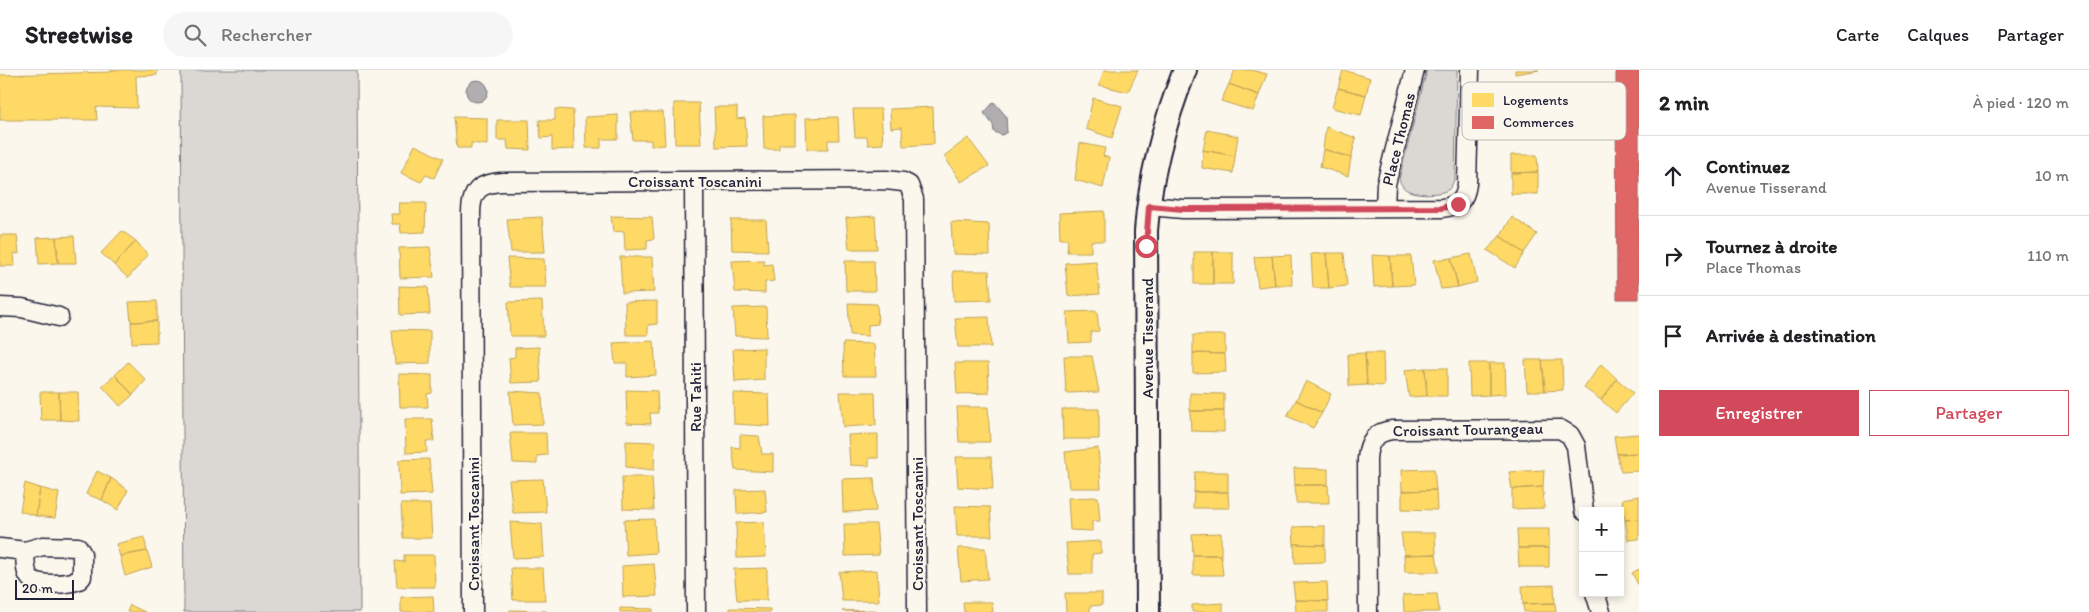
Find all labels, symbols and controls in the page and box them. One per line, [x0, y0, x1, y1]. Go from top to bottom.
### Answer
search box [163, 12, 513, 57]
text: Streetwise [25, 20, 133, 49]
icon: search [181, 21, 209, 49]
text: Rechercher [221, 23, 312, 46]
text: Carte [1836, 24, 1879, 46]
text: Calques [1907, 24, 1969, 46]
text: Partager [1997, 24, 2064, 46]
legend [1462, 82, 1626, 140]
text: 2 min [1659, 90, 1709, 115]
street label: Place Thomas [1378, 91, 1419, 188]
text: Logements [1503, 92, 1569, 109]
text: À pied · 120 m [1973, 93, 2069, 112]
text: Commerces [1503, 114, 1574, 131]
text: Continuez [1706, 155, 1790, 178]
icon: ahead [1659, 162, 1687, 190]
text: 10 m [2035, 166, 2069, 185]
street label: Croissant Toscanini [628, 172, 762, 191]
text: Avenue Tisserand [1706, 178, 1827, 197]
route end [1447, 193, 1470, 216]
route start [1135, 235, 1158, 258]
text: Tournez à droite [1706, 235, 1838, 258]
icon: right [1659, 242, 1687, 270]
text: 110 m [2027, 246, 2069, 265]
text: Place Thomas [1706, 258, 1801, 277]
street label: Avenue Tisserand [1138, 277, 1157, 398]
icon: arrive [1659, 322, 1687, 350]
text: Arrivée à destination [1706, 324, 1876, 347]
street label: Rue Tahiti [686, 362, 705, 432]
button: Enregistrer [1659, 390, 1859, 436]
button: Partager [1869, 390, 2069, 436]
street label: Croissant Tourangeau [1393, 419, 1544, 440]
street label: Croissant Toscanini [464, 457, 483, 591]
street label: Croissant Toscanini [908, 457, 927, 591]
map controls [1579, 507, 1624, 597]
button: + [1579, 507, 1624, 552]
button: − [1579, 552, 1624, 597]
scale bar [15, 577, 74, 600]
text: 20 m [22, 580, 53, 597]

